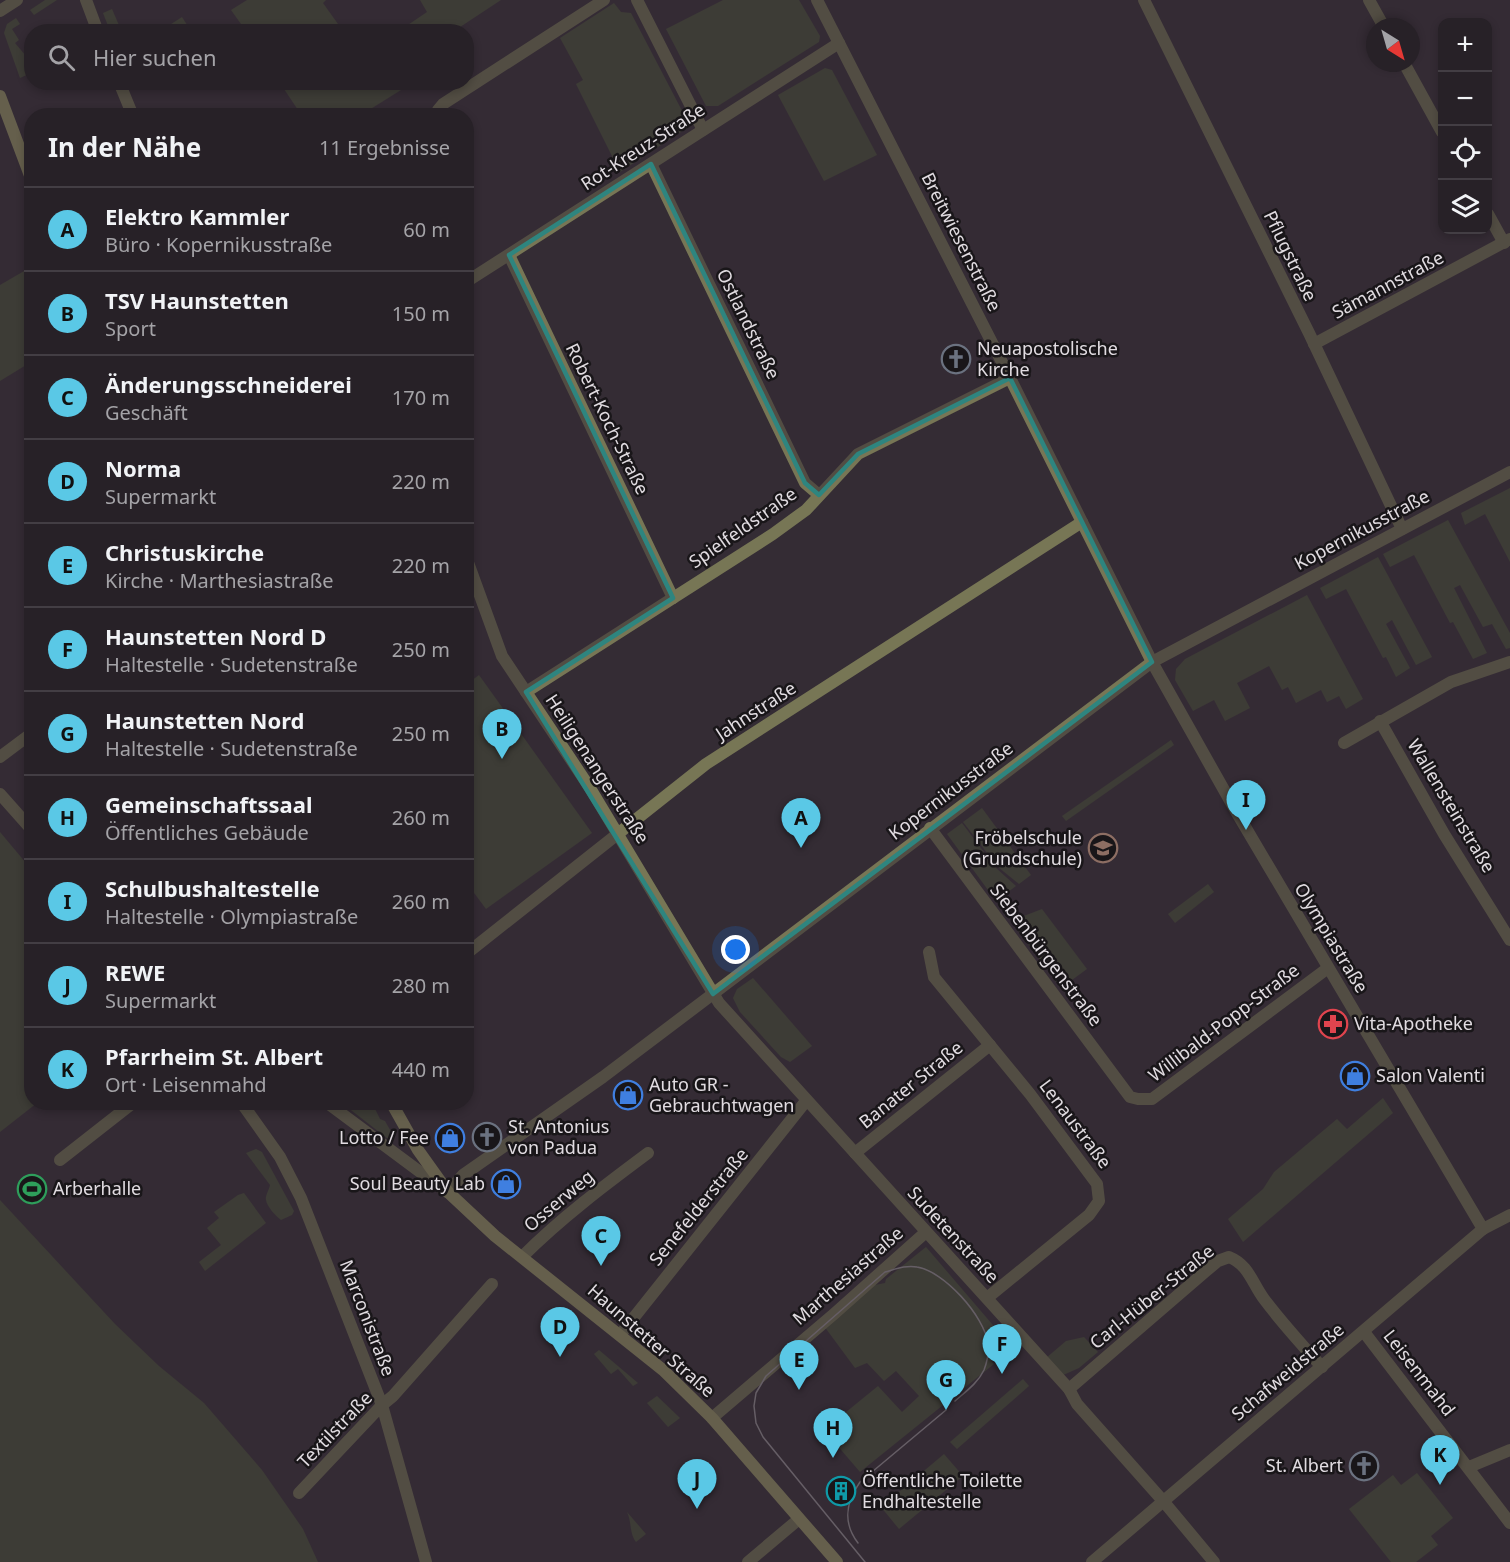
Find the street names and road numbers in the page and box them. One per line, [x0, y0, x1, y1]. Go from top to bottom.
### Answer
street label: Rot-Kreuz-Straße [576, 97, 709, 195]
street label: Breitwiesenstraße [917, 168, 1007, 315]
street label: Pflugstraße [1259, 206, 1323, 305]
street label: Sämannstraße [1328, 245, 1447, 324]
street label: Ostlandstraße [712, 264, 786, 383]
street label: Robert-Koch-Straße [561, 339, 655, 498]
street label: Spielfeldstraße [684, 481, 801, 573]
street label: Kopernikusstraße [1290, 483, 1433, 575]
street label: Jahnstraße [709, 675, 800, 746]
street label: Heiligenangerstraße [541, 689, 655, 848]
street label: Wallensteinstraße [1402, 734, 1501, 877]
street label: Kopernikusstraße [883, 736, 1017, 845]
street label: Siebenbürgenstraße [985, 878, 1108, 1031]
street label: Olympiastraße [1290, 878, 1374, 997]
street label: Willibald-Popp-Straße [1143, 958, 1304, 1087]
street label: Banater Straße [854, 1035, 967, 1133]
street label: Lenaustraße [1034, 1074, 1117, 1173]
street label: Senefelderstraße [643, 1143, 753, 1270]
street label: Osserweg [518, 1164, 598, 1237]
street label: Sudetenstraße [903, 1181, 1005, 1288]
street label: Marthesiastraße [787, 1221, 908, 1330]
street label: Carl-Hüber-Straße [1084, 1239, 1219, 1354]
street label: Marconistraße [335, 1256, 401, 1379]
street label: Haunstetter Straße [583, 1278, 720, 1402]
street label: Schafweidstraße [1226, 1317, 1349, 1425]
street label: Leisenmahd [1379, 1324, 1461, 1420]
street label: Textilstraße [292, 1386, 377, 1473]

